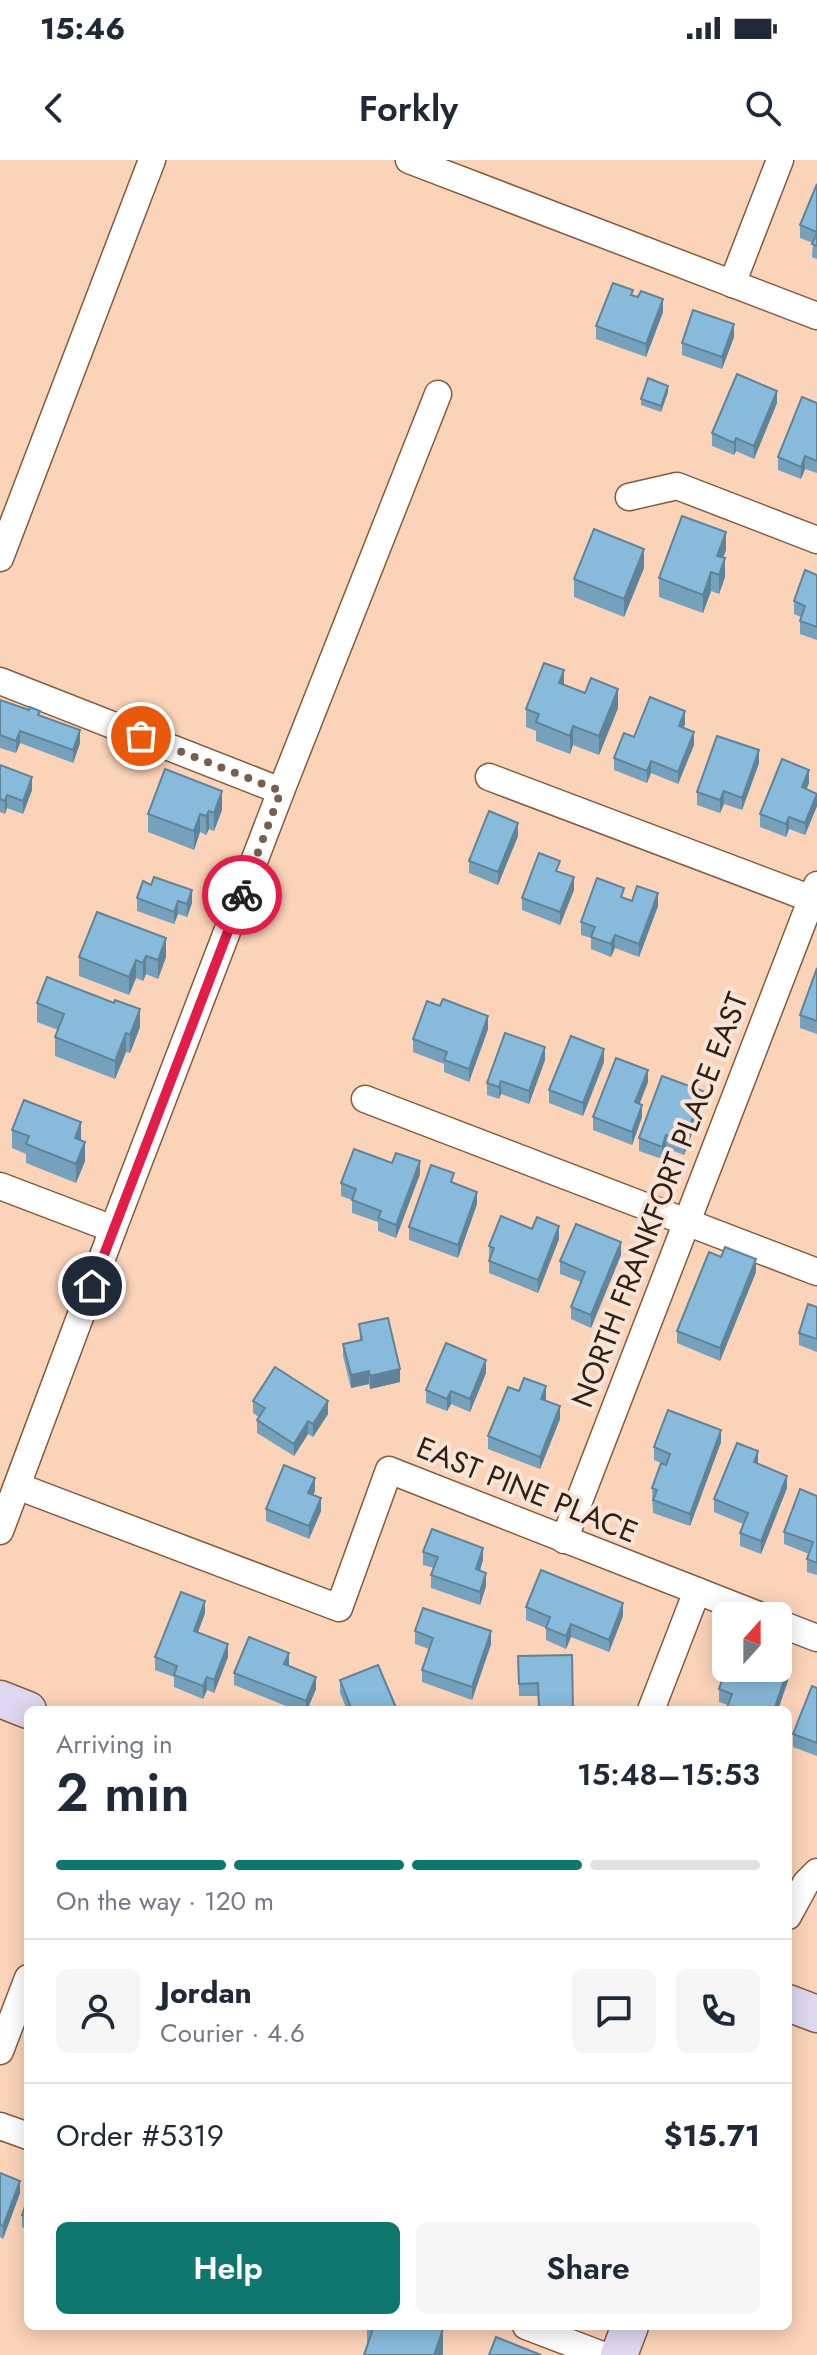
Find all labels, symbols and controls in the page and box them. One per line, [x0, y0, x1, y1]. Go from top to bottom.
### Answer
text: 15:46 [40, 7, 125, 50]
text: Forkly [359, 82, 458, 134]
icon: back [32, 86, 76, 130]
icon: search [741, 86, 785, 130]
pin [107, 702, 175, 770]
icon: bag [119, 714, 163, 758]
courier [202, 855, 282, 935]
icon: bike [220, 873, 264, 917]
street label: NORTH FRANKFORT PLACE EAST [560, 986, 759, 1413]
pin [58, 1252, 126, 1320]
icon: home [70, 1264, 114, 1308]
street label: EAST PINE PLACE [410, 1426, 644, 1553]
north arrow [712, 1602, 792, 1682]
map controls [712, 1602, 792, 1682]
text: Arriving in [56, 1725, 173, 1763]
text: 15:48–15:53 [577, 1753, 760, 1796]
text: 2 min [56, 1755, 189, 1831]
text: On the way · 120 m [56, 1882, 274, 1920]
button: person [56, 1969, 140, 2053]
button: chat [572, 1969, 656, 2053]
button: phone [676, 1969, 760, 2053]
text: Jordan [160, 1971, 252, 2014]
text: Courier · 4.6 [160, 2014, 305, 2052]
text: Order #5319 [56, 2114, 224, 2157]
text: $15.71 [664, 2114, 760, 2157]
button: Help [56, 2222, 400, 2314]
button: Share [416, 2222, 760, 2314]

